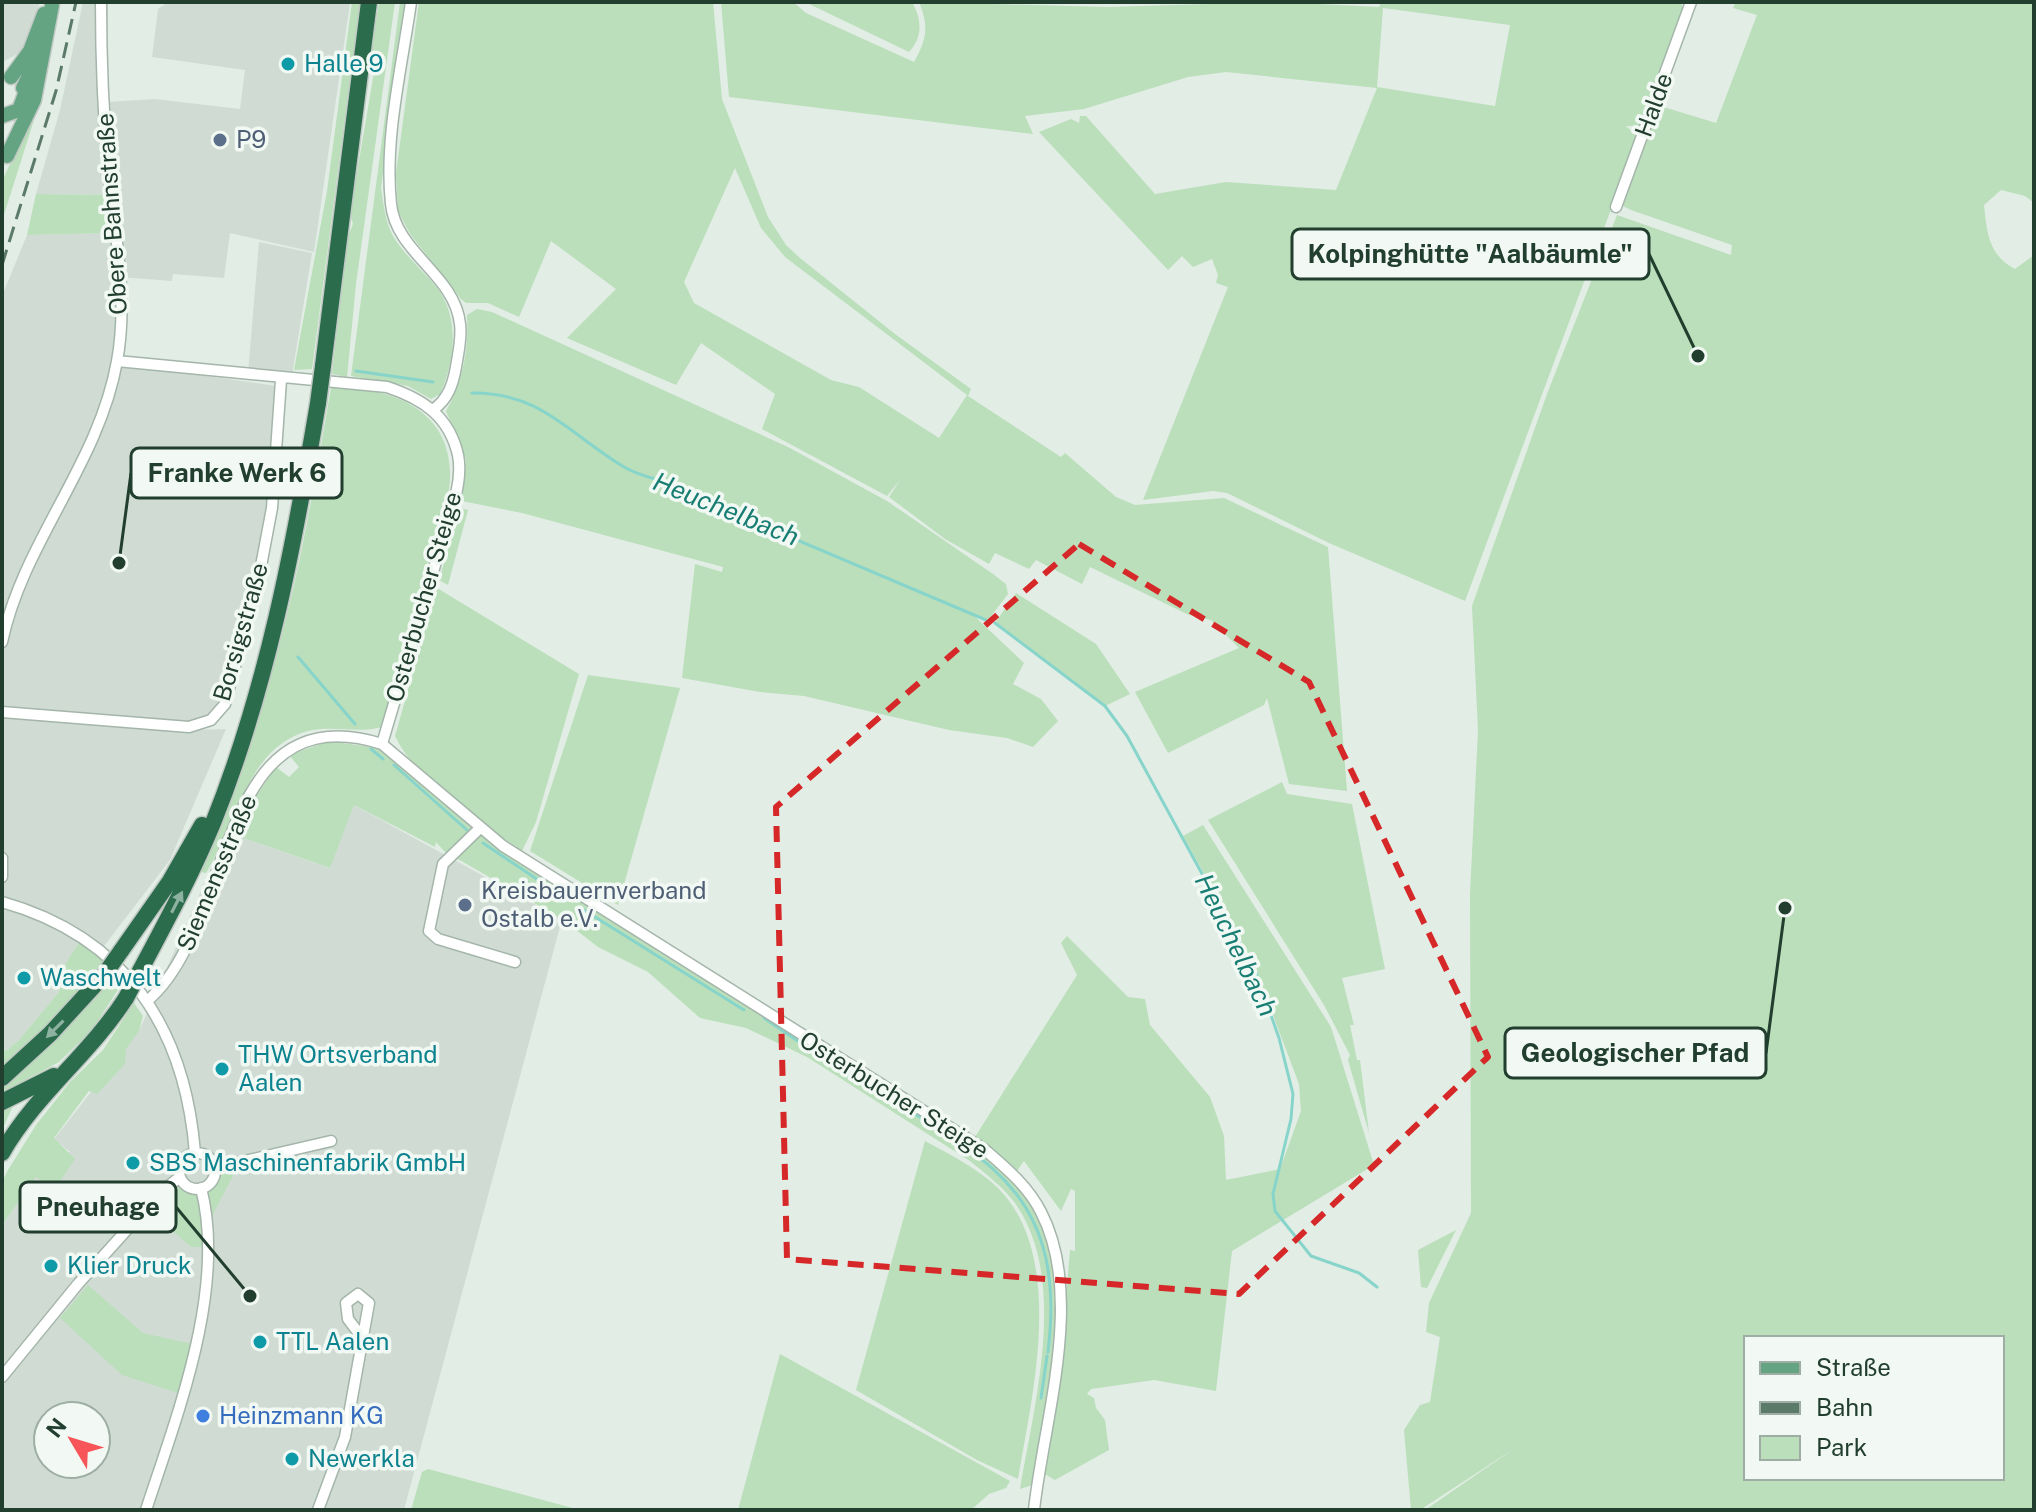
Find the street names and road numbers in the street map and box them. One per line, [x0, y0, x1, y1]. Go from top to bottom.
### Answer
street label: Halde [1629, 69, 1678, 141]
street label: Obere Bahnstraße [90, 112, 132, 316]
street label: Osterbucher Steige [380, 488, 466, 705]
street label: Borsigstraße [207, 559, 273, 704]
street label: Siemensstraße [171, 790, 262, 955]
street label: Osterbucher Steige [795, 1025, 994, 1164]

